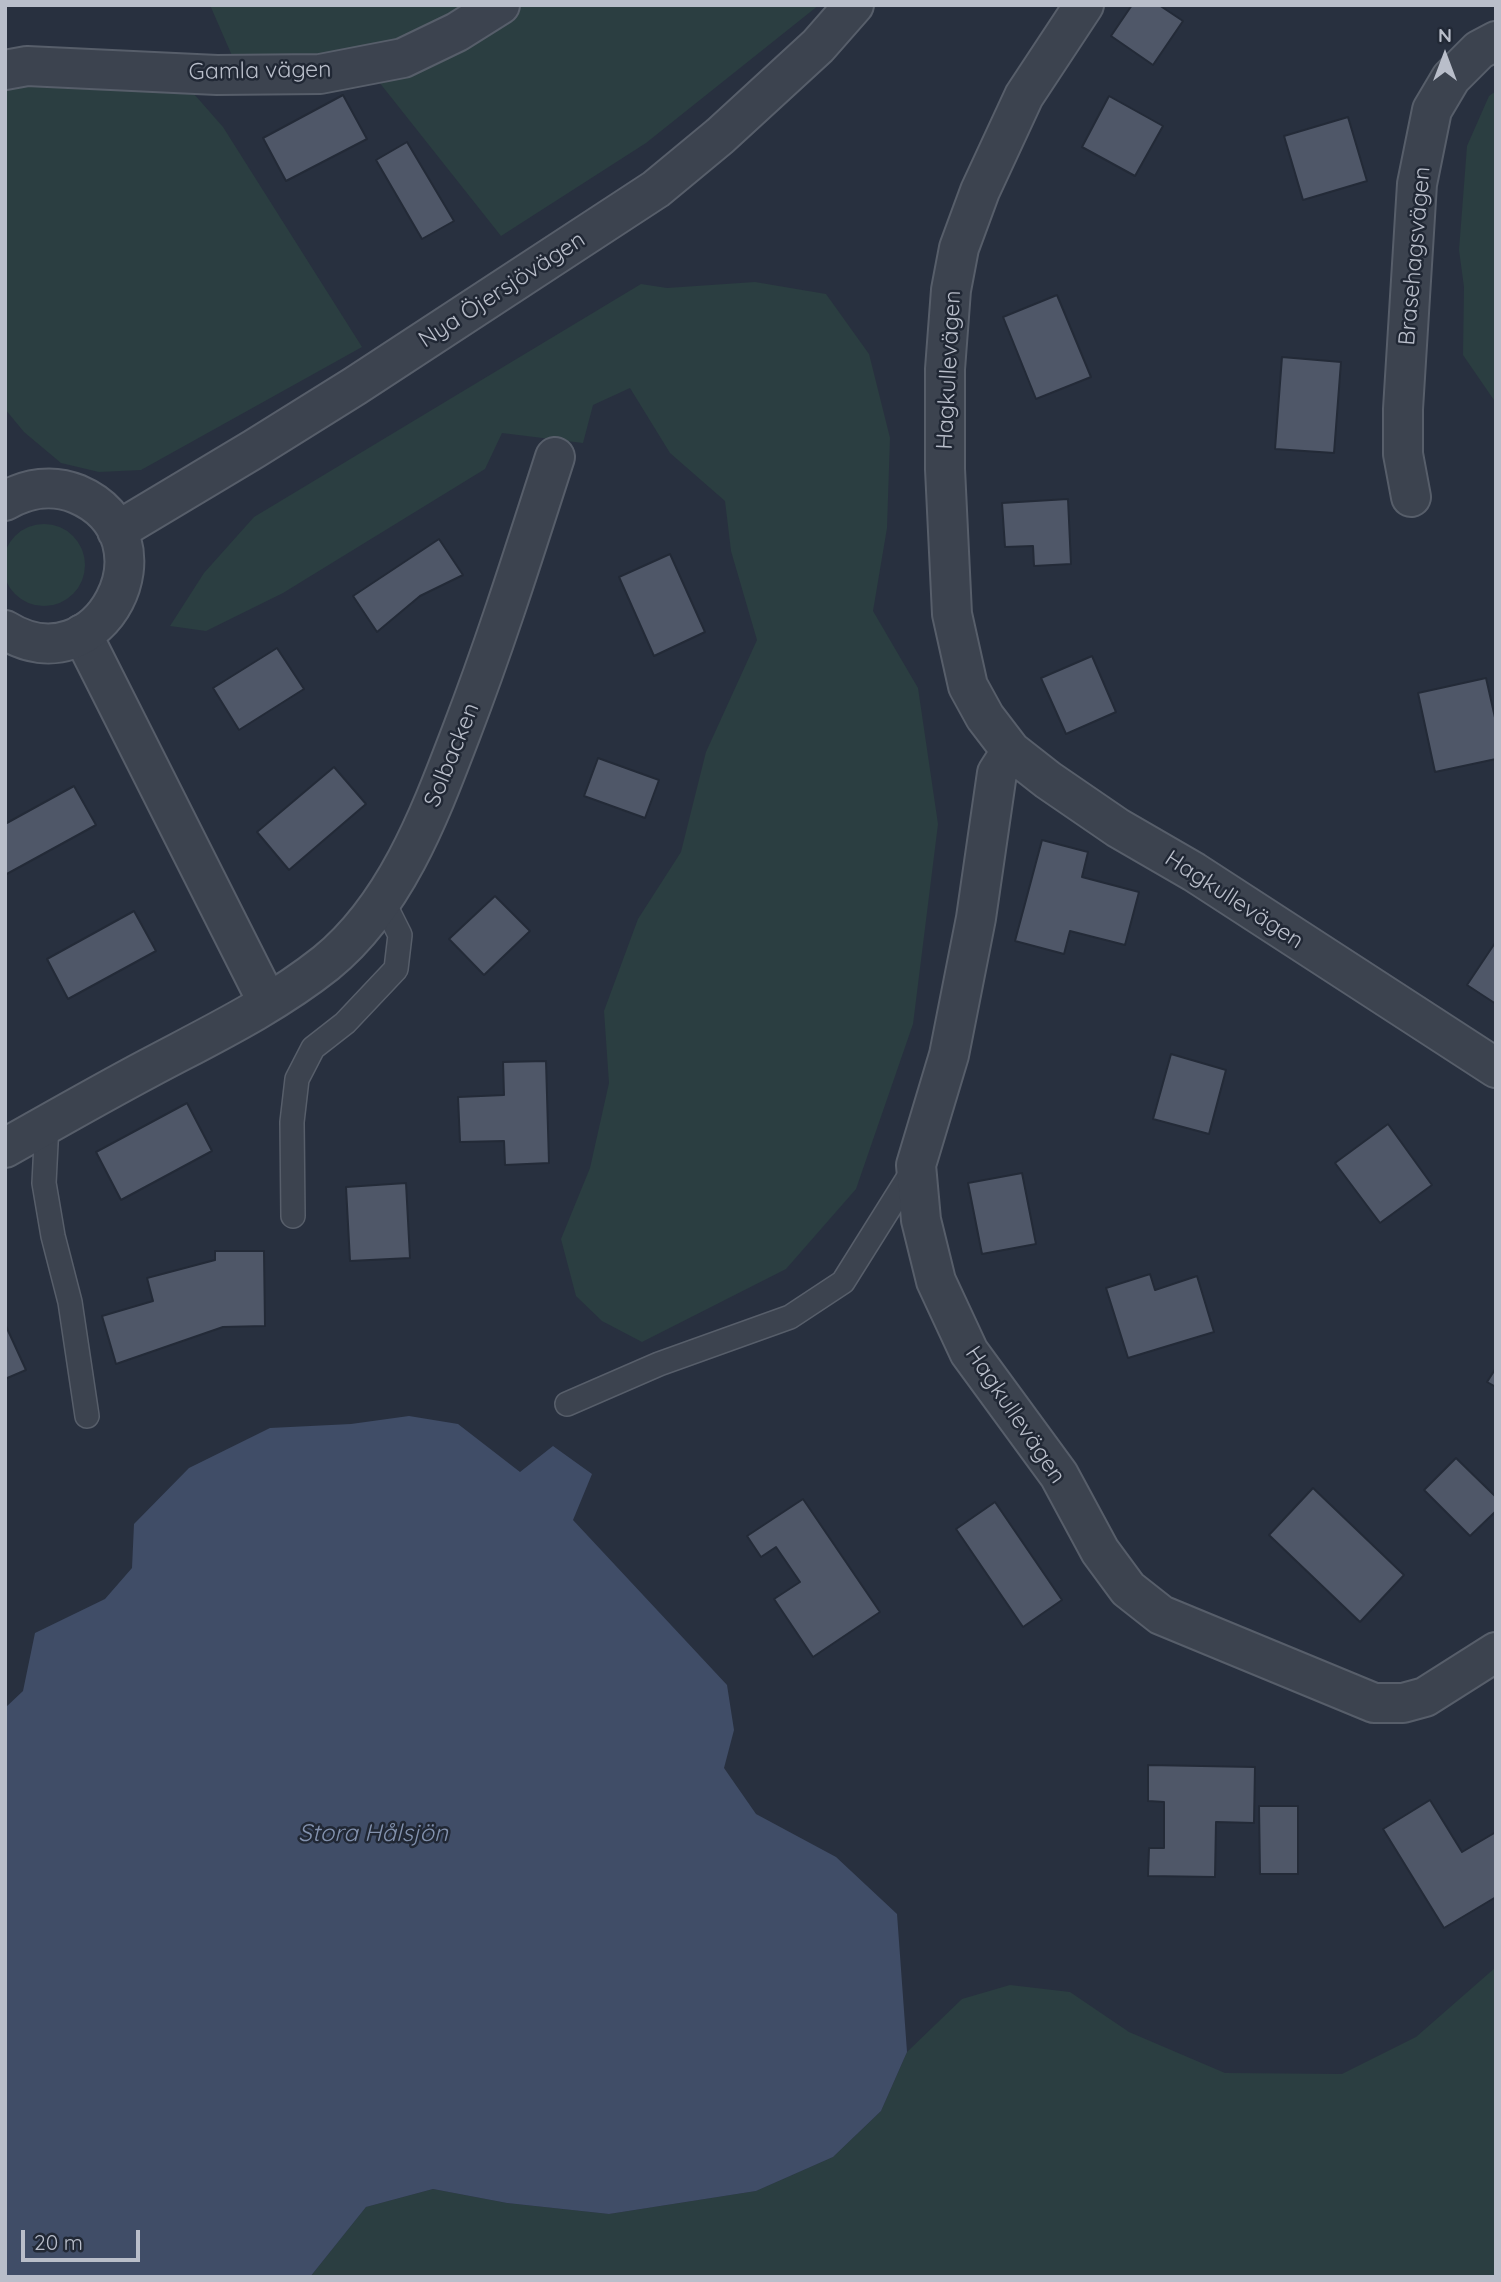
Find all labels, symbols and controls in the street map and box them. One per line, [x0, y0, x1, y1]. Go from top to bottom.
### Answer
north arrow [1410, 21, 1480, 91]
text: N [1438, 23, 1452, 47]
street label: Gamla vägen [188, 56, 332, 86]
street label: Brasehagsvägen [1393, 165, 1437, 347]
street label: Nya Öjersjövägen [414, 226, 590, 354]
street label: Hagkullevägen [931, 290, 967, 450]
street label: Solbacken [419, 699, 485, 811]
street label: Hagkullevägen [1160, 845, 1308, 955]
street label: Hagkullevägen [959, 1341, 1071, 1489]
water label: Stora Hålsjön [298, 1820, 448, 1848]
scale bar [24, 2216, 144, 2260]
text: 20 m [34, 2229, 83, 2255]

